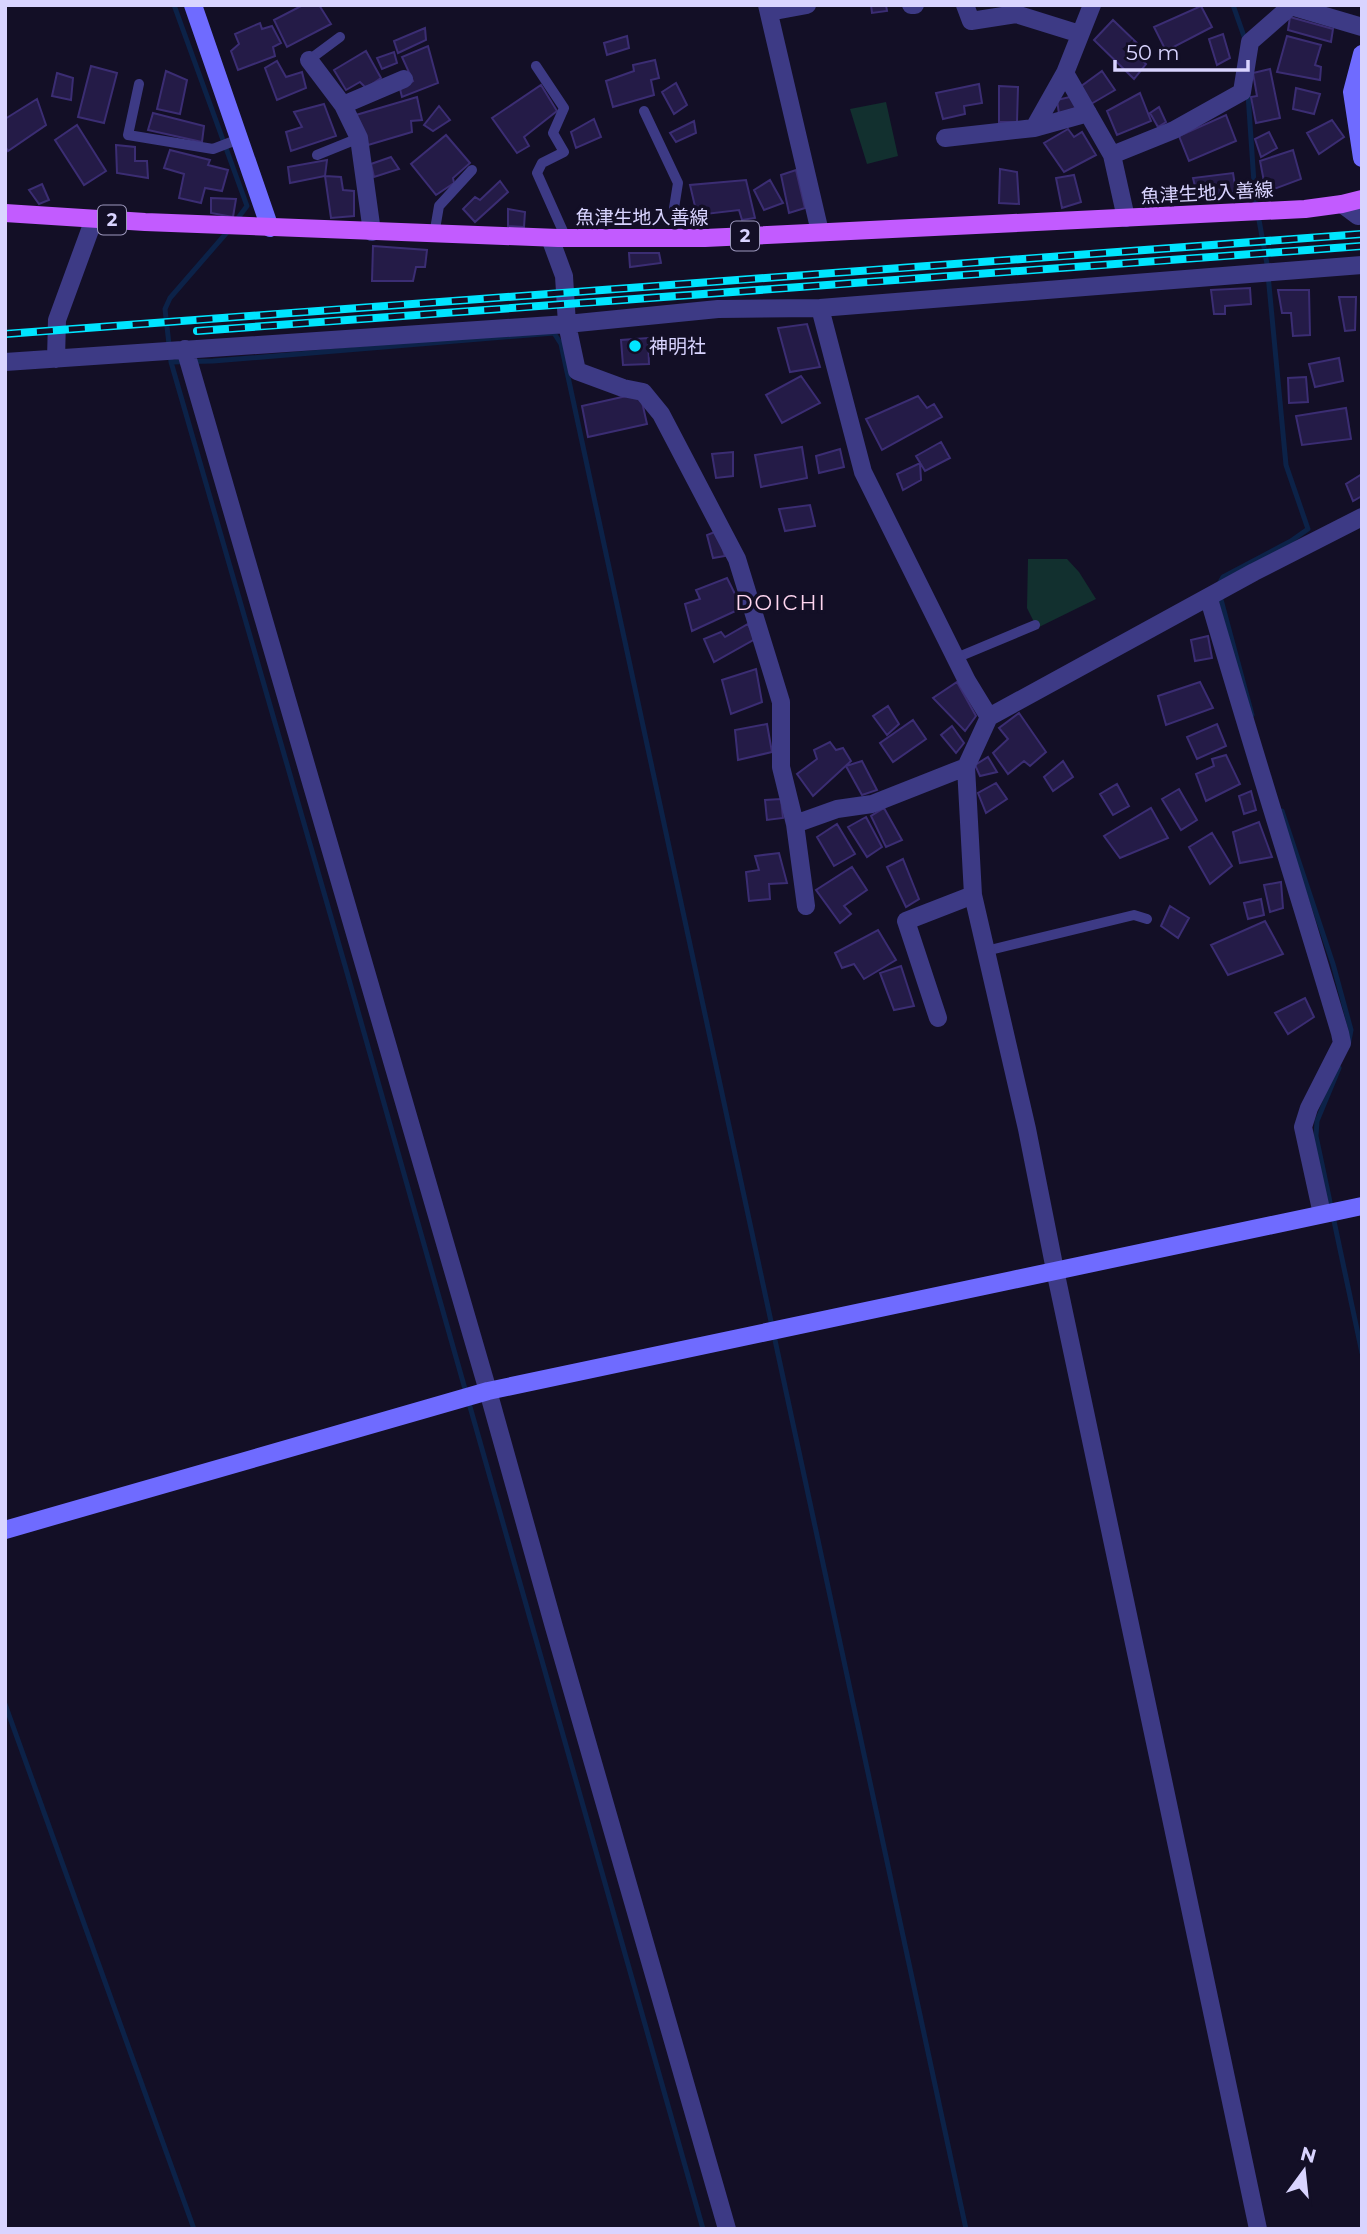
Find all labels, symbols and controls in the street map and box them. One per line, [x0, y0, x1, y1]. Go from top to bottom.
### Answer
scale bar [1115, 28, 1248, 72]
text: 50 m [1126, 40, 1180, 65]
street label: 魚津生地入善線 [1140, 178, 1274, 208]
road number: 2 [98, 205, 126, 234]
street label: 魚津生地入善線 [575, 206, 709, 229]
road number: 2 [731, 222, 759, 250]
place label: 神明社 [649, 335, 706, 358]
marker: 神明社 [627, 338, 643, 354]
district label: DOICHI [735, 590, 827, 615]
north arrow [1269, 2136, 1339, 2206]
text: N [1298, 2142, 1319, 2168]

